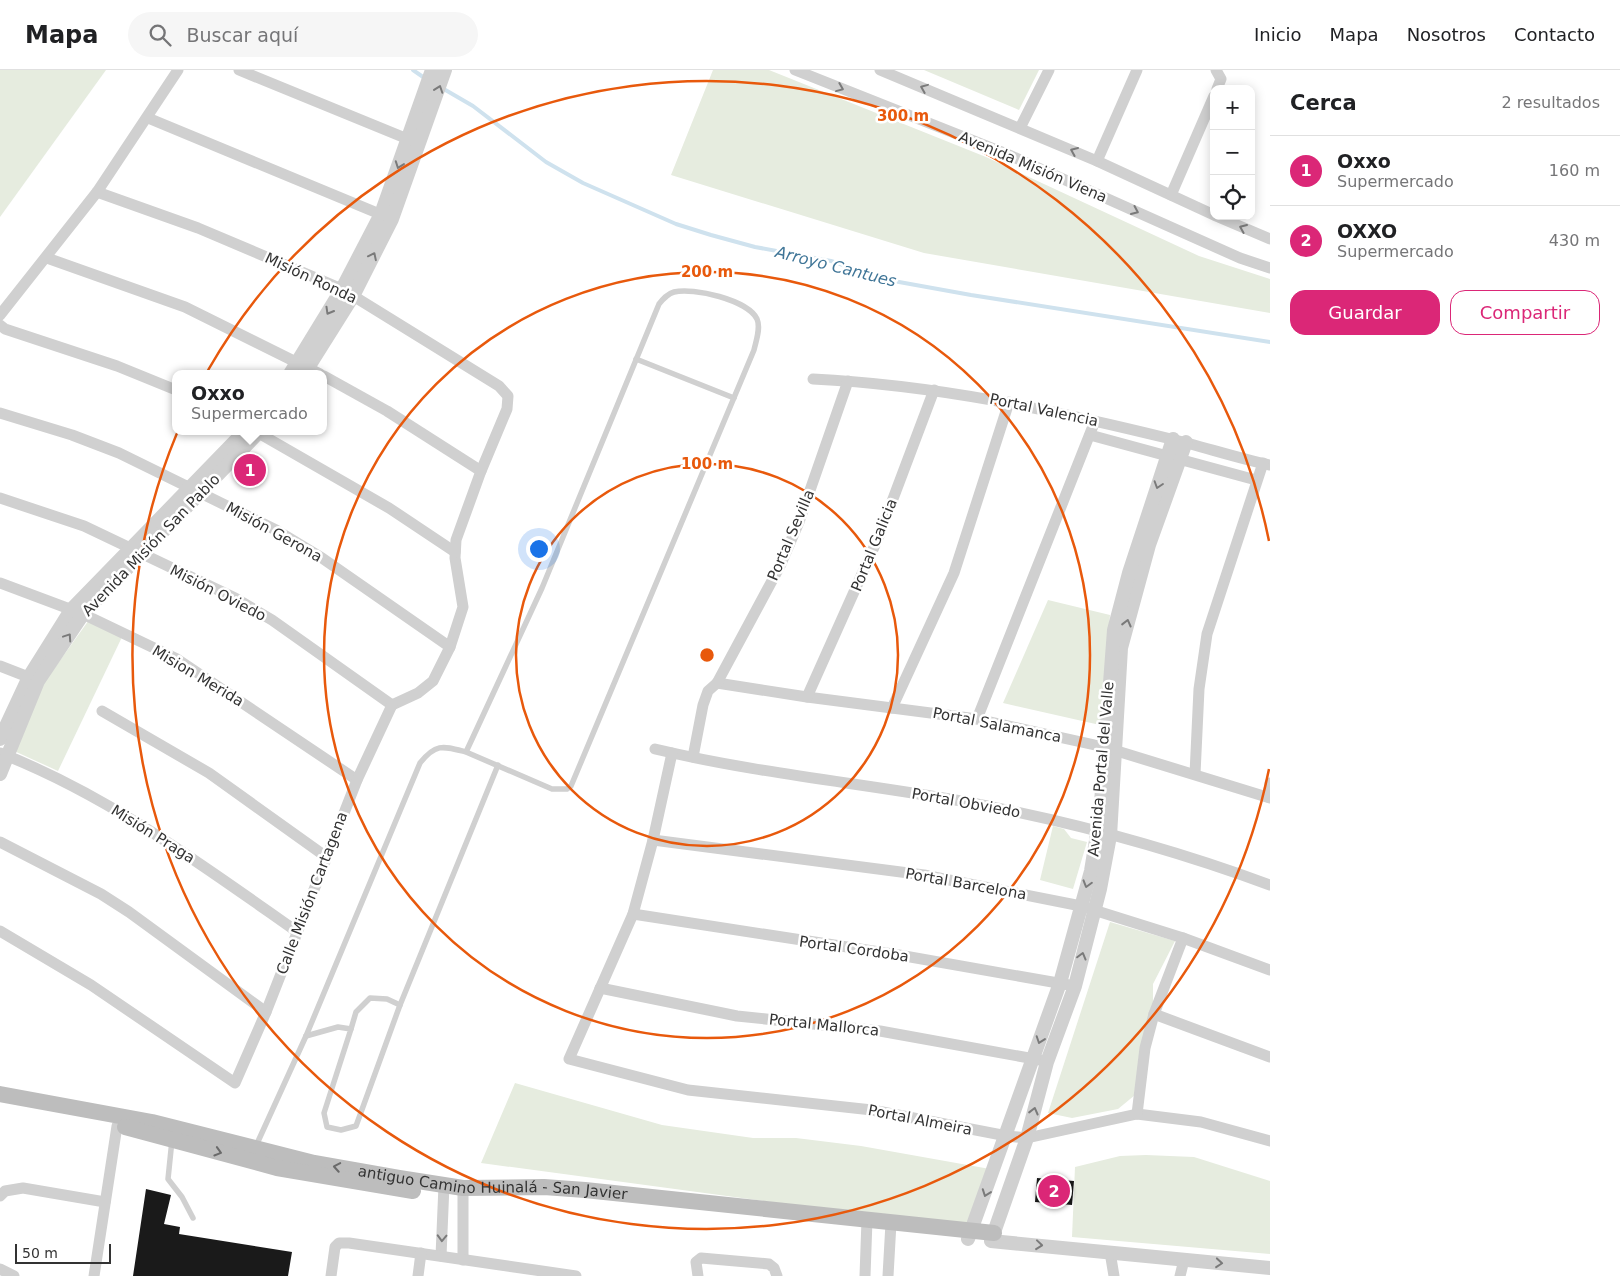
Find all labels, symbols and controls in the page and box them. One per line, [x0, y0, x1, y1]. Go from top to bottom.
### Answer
search box [128, 12, 478, 57]
text: Mapa [25, 21, 98, 49]
icon: search [146, 21, 174, 49]
text: Buscar aquí [186, 24, 298, 46]
text: Inicio [1254, 24, 1302, 45]
text: Mapa [1330, 24, 1379, 45]
text: Nosotros [1407, 24, 1486, 45]
text: Contacto [1514, 24, 1595, 45]
one-way arrow [835, 82, 844, 92]
one-way arrow [920, 84, 929, 94]
one-way arrow [433, 85, 443, 93]
map controls [1210, 85, 1255, 220]
button: + [1210, 85, 1255, 130]
text: Cerca [1290, 91, 1357, 115]
text: 2 resultados [1501, 93, 1600, 112]
text: 300 m [877, 107, 929, 125]
street label: Avenida Misión Viena [956, 128, 1110, 206]
button: − [1210, 130, 1255, 175]
one-way arrow [1070, 147, 1079, 158]
text: Oxxo [1337, 150, 1391, 172]
one-way arrow [395, 160, 405, 169]
text: 1 [1300, 161, 1312, 180]
text: 160 m [1549, 161, 1600, 180]
text: Supermercado [1337, 172, 1454, 191]
button: locate [1210, 175, 1255, 220]
one-way arrow [1130, 205, 1139, 215]
text: OXXO [1337, 220, 1397, 242]
one-way arrow [1239, 224, 1248, 235]
text: 2 [1300, 231, 1312, 250]
text: 430 m [1549, 231, 1600, 250]
water label: Arroyo Cantues [772, 242, 898, 291]
text: Supermercado [1337, 242, 1454, 261]
street label: Misión Ronda [262, 249, 360, 307]
one-way arrow [367, 253, 377, 262]
text: 200 m [681, 263, 733, 281]
button: Guardar [1290, 290, 1440, 335]
button: Compartir [1450, 290, 1600, 335]
one-way arrow [325, 306, 335, 315]
popup [172, 370, 327, 435]
text: Oxxo [191, 382, 245, 404]
street label: Portal Valencia [988, 390, 1100, 430]
text: Supermercado [191, 404, 308, 423]
pin: 1 [234, 451, 266, 489]
text: 100 m [681, 455, 733, 473]
street label: Avenida Misión San Pablo [78, 470, 224, 620]
one-way arrow [1154, 481, 1164, 489]
street label: Portal Sevilla [764, 487, 818, 583]
street label: Portal Galicia [847, 496, 901, 594]
street label: Misión Gerona [223, 498, 325, 566]
your location [526, 536, 552, 562]
street label: Misión Oviedo [167, 561, 269, 625]
one-way arrow [1121, 619, 1132, 628]
one-way arrow [61, 633, 71, 642]
street label: Mision Merida [149, 642, 247, 710]
centre of rings [698, 646, 716, 664]
street label: Avenida Portal del Valle [1084, 681, 1118, 857]
street label: Portal Salamanca [931, 704, 1063, 746]
street label: Portal Obviedo [910, 785, 1022, 821]
street label: Misión Praga [108, 801, 198, 867]
street label: Calle Misión Cartagena [273, 809, 351, 977]
street label: Portal Barcelona [904, 864, 1028, 904]
one-way arrow [1083, 880, 1093, 888]
street label: Portal Cordoba [798, 932, 910, 966]
one-way arrow [1076, 952, 1087, 961]
street label: Portal Mallorca [768, 1010, 880, 1040]
one-way arrow [1036, 1035, 1046, 1043]
street label: Portal Almeira [866, 1101, 974, 1139]
one-way arrow [1028, 1107, 1039, 1116]
one-way arrow [213, 1146, 222, 1156]
one-way arrow [332, 1162, 341, 1172]
street label: antiguo Camino Huinalá - San Javier [357, 1162, 629, 1203]
pin: 2 [1038, 1172, 1070, 1210]
one-way arrow [982, 1188, 992, 1197]
one-way arrow [436, 1234, 447, 1242]
one-way arrow [1036, 1239, 1044, 1250]
scale bar [15, 1241, 111, 1264]
text: 50 m [22, 1245, 58, 1261]
one-way arrow [1215, 1258, 1223, 1269]

